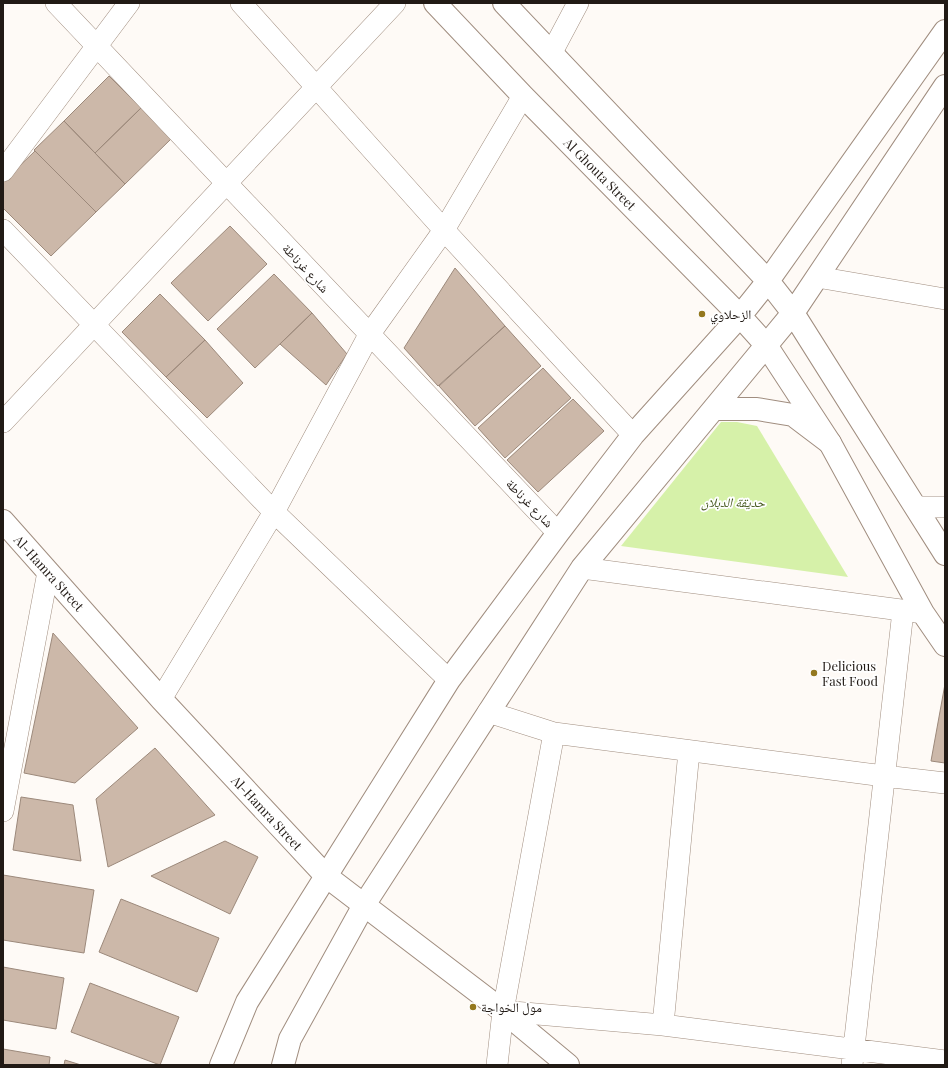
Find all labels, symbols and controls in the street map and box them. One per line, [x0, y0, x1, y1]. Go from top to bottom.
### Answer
street label: Al Ghouta Street [560, 133, 640, 214]
street label: شارع غرناطة [278, 240, 333, 297]
place label: الزحلاوي [710, 305, 751, 325]
marker: الزحلاوي [697, 309, 707, 319]
street label: شارع غرناطة [502, 475, 558, 532]
park label: حديقة الدبلان [701, 493, 766, 511]
street label: Al-Hamra Street [10, 530, 88, 614]
place label: Delicious Fast Food [822, 657, 878, 689]
marker: Delicious Fast Food [809, 668, 819, 678]
street label: Al-Hamra Street [228, 771, 307, 854]
place label: مول الخواجة [481, 998, 542, 1016]
marker: مول الخواجة [468, 1002, 478, 1012]

